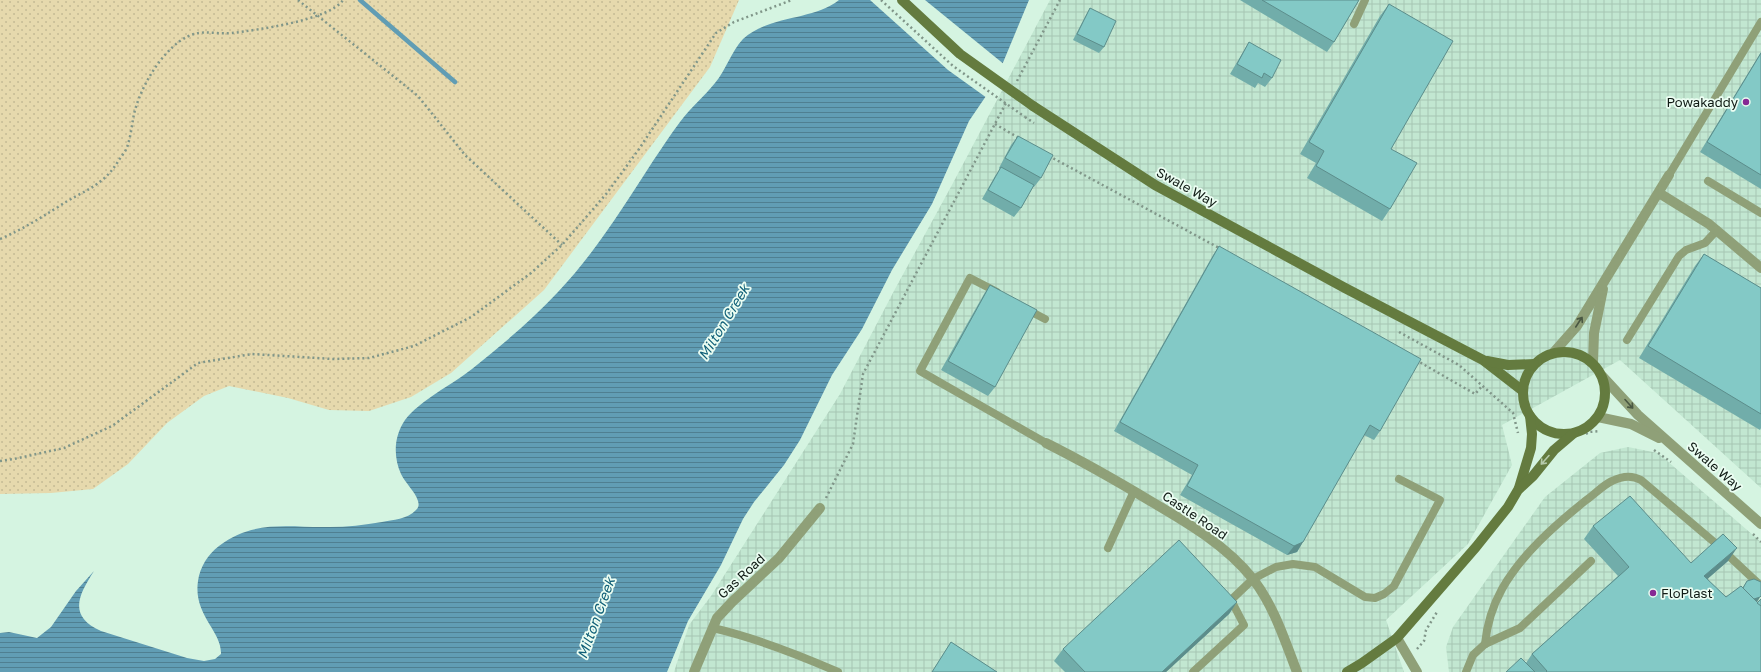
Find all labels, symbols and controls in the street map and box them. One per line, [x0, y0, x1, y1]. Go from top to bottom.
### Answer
place label: Powakaddy [1666, 94, 1739, 110]
marker: Powakaddy [1741, 97, 1751, 107]
street label: Swale Way [1154, 164, 1221, 211]
water label: Milton Creek [694, 279, 754, 363]
one-way arrow [1575, 317, 1583, 328]
one-way arrow [1624, 399, 1633, 409]
street label: Swale Way [1684, 438, 1746, 494]
one-way arrow [1541, 455, 1550, 465]
street label: Castle Road [1159, 487, 1231, 543]
street label: Gas Road [714, 550, 768, 602]
water label: Milton Creek [573, 573, 619, 661]
place label: FloPlast [1661, 585, 1713, 601]
marker: FloPlast [1648, 588, 1658, 598]

